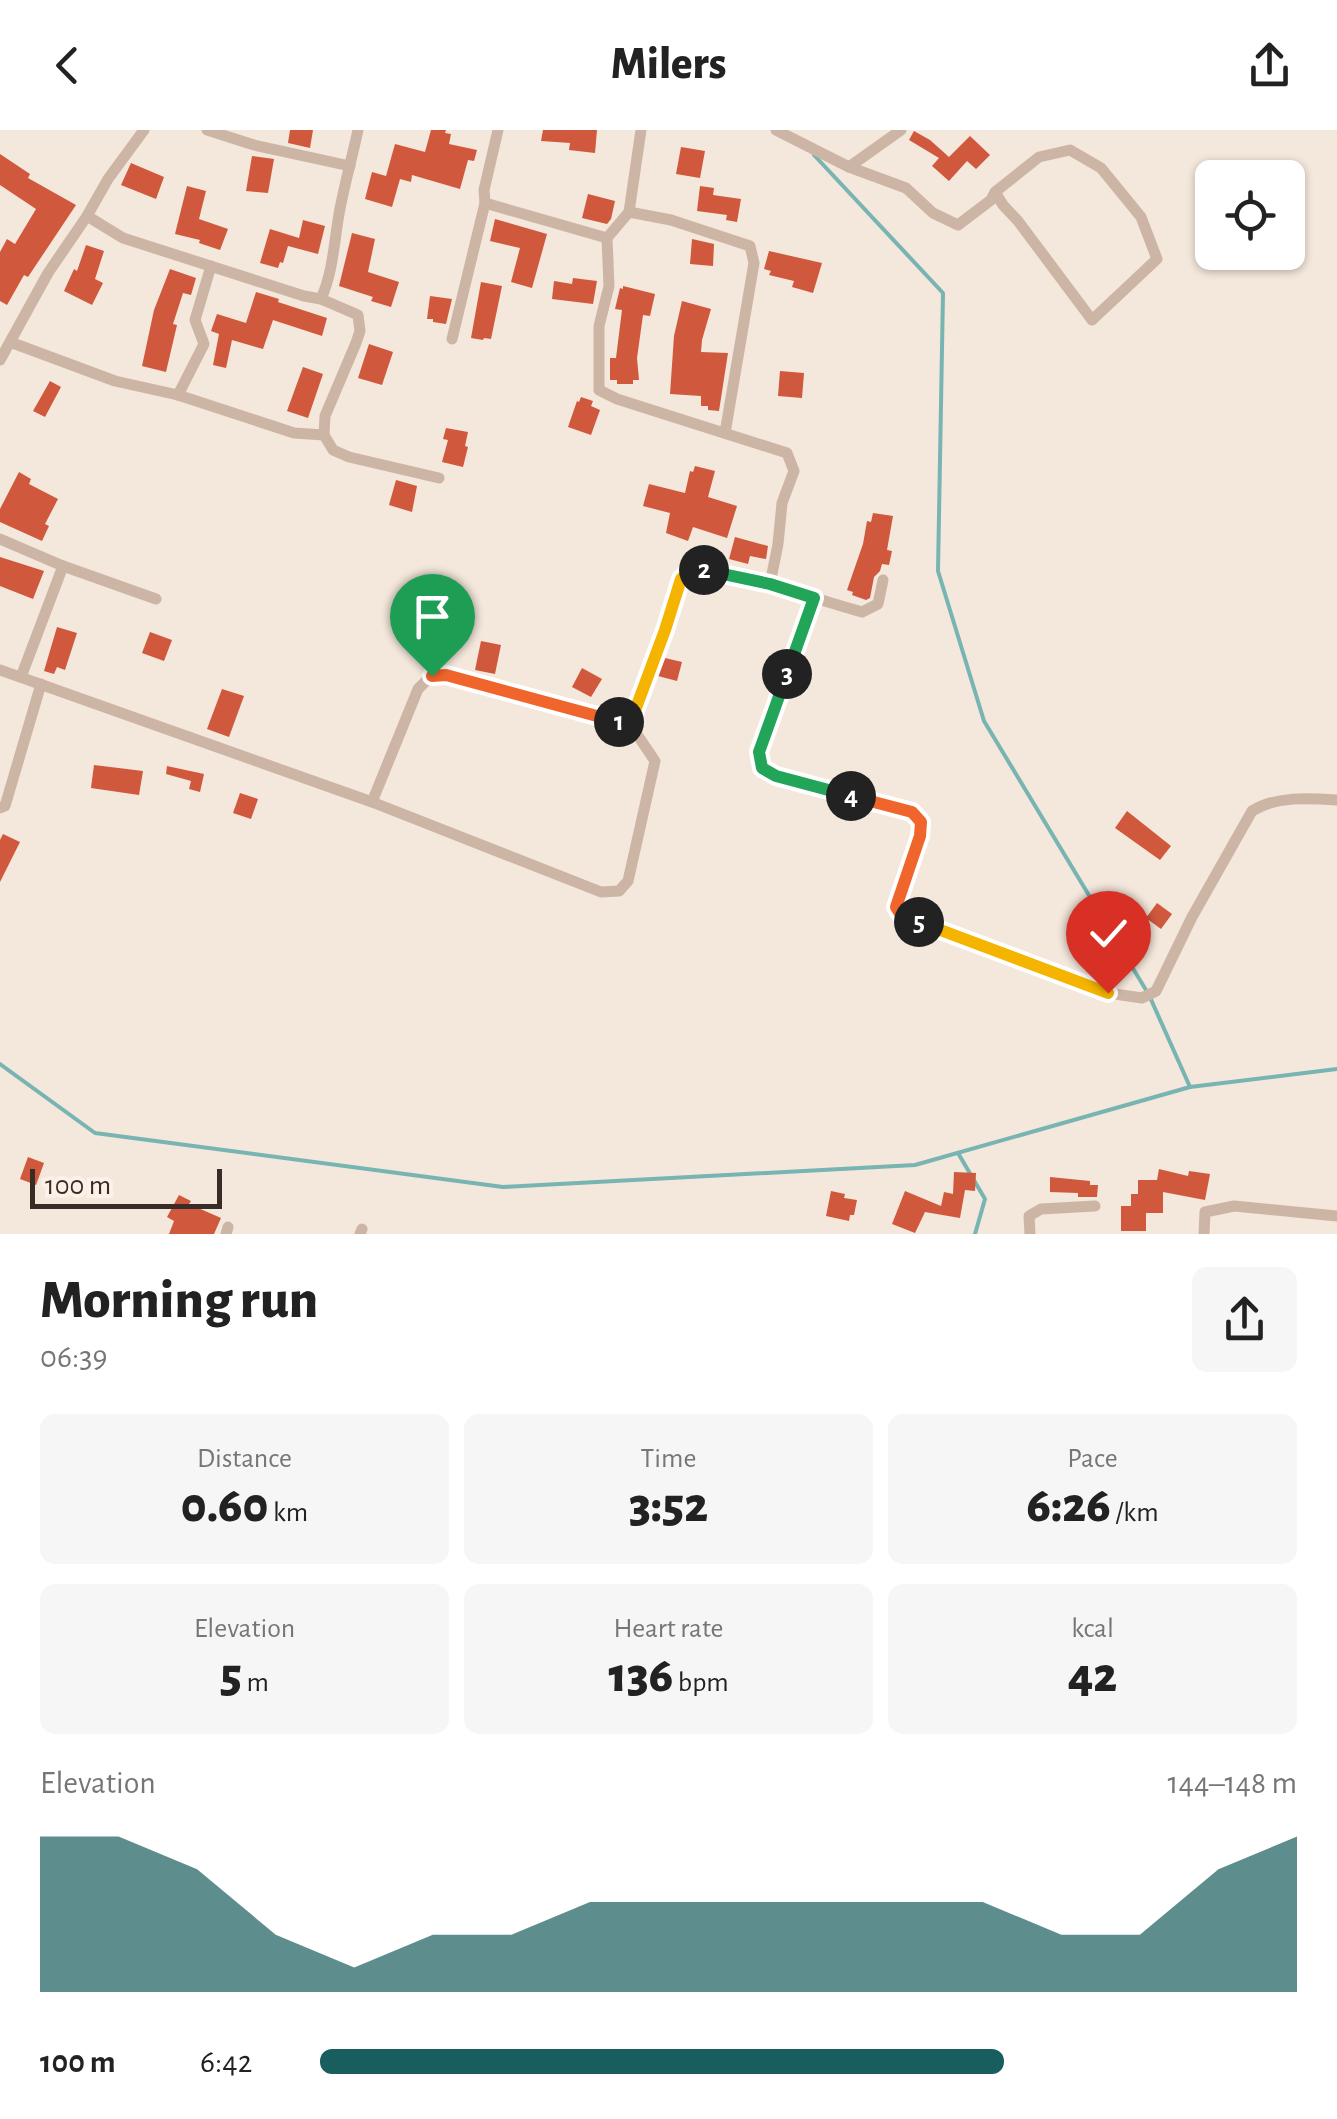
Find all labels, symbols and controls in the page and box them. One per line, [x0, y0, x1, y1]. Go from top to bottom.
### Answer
icon: back [40, 38, 95, 93]
icon: share [1242, 38, 1297, 93]
text: Milers [611, 42, 726, 87]
map controls [1195, 160, 1305, 270]
button: locate [1195, 160, 1305, 270]
pin: 2 [679, 545, 729, 595]
text: 2 [697, 556, 711, 584]
pin [390, 574, 475, 677]
icon: arrive [405, 589, 460, 644]
pin: 3 [762, 649, 812, 699]
text: 3 [781, 660, 793, 688]
pin: 1 [594, 697, 644, 747]
text: 1 [614, 708, 624, 736]
pin: 4 [826, 771, 876, 821]
text: 4 [844, 782, 858, 810]
pin [1066, 891, 1151, 994]
pin: 5 [894, 897, 944, 947]
icon: check [1081, 906, 1136, 961]
text: 5 [913, 908, 925, 936]
scale bar [30, 1164, 222, 1208]
text: 100 m [45, 1172, 111, 1200]
button: share [1192, 1267, 1297, 1372]
text: Morning run [40, 1273, 318, 1328]
text: 06:39 [40, 1341, 108, 1373]
text: Distance [197, 1445, 292, 1473]
text: Time [641, 1445, 696, 1473]
text: Pace [1067, 1445, 1118, 1473]
text: 0.60 [181, 1481, 268, 1531]
text: 3:52 [629, 1481, 708, 1531]
text: 6:26 [1026, 1481, 1111, 1531]
text: km [268, 1499, 308, 1527]
text: /km [1111, 1499, 1159, 1527]
text: Elevation [194, 1615, 295, 1643]
text: Heart rate [614, 1615, 723, 1643]
text: kcal [1071, 1615, 1114, 1643]
text: 5 [220, 1651, 242, 1701]
text: 136 [608, 1651, 673, 1701]
text: 42 [1068, 1651, 1117, 1701]
text: m [242, 1669, 269, 1697]
text: bpm [673, 1669, 729, 1697]
text: Elevation [40, 1767, 156, 1799]
text: 144–148 m [1168, 1767, 1297, 1799]
text: 100 m [40, 2046, 116, 2078]
text: 6:42 [200, 2046, 252, 2078]

